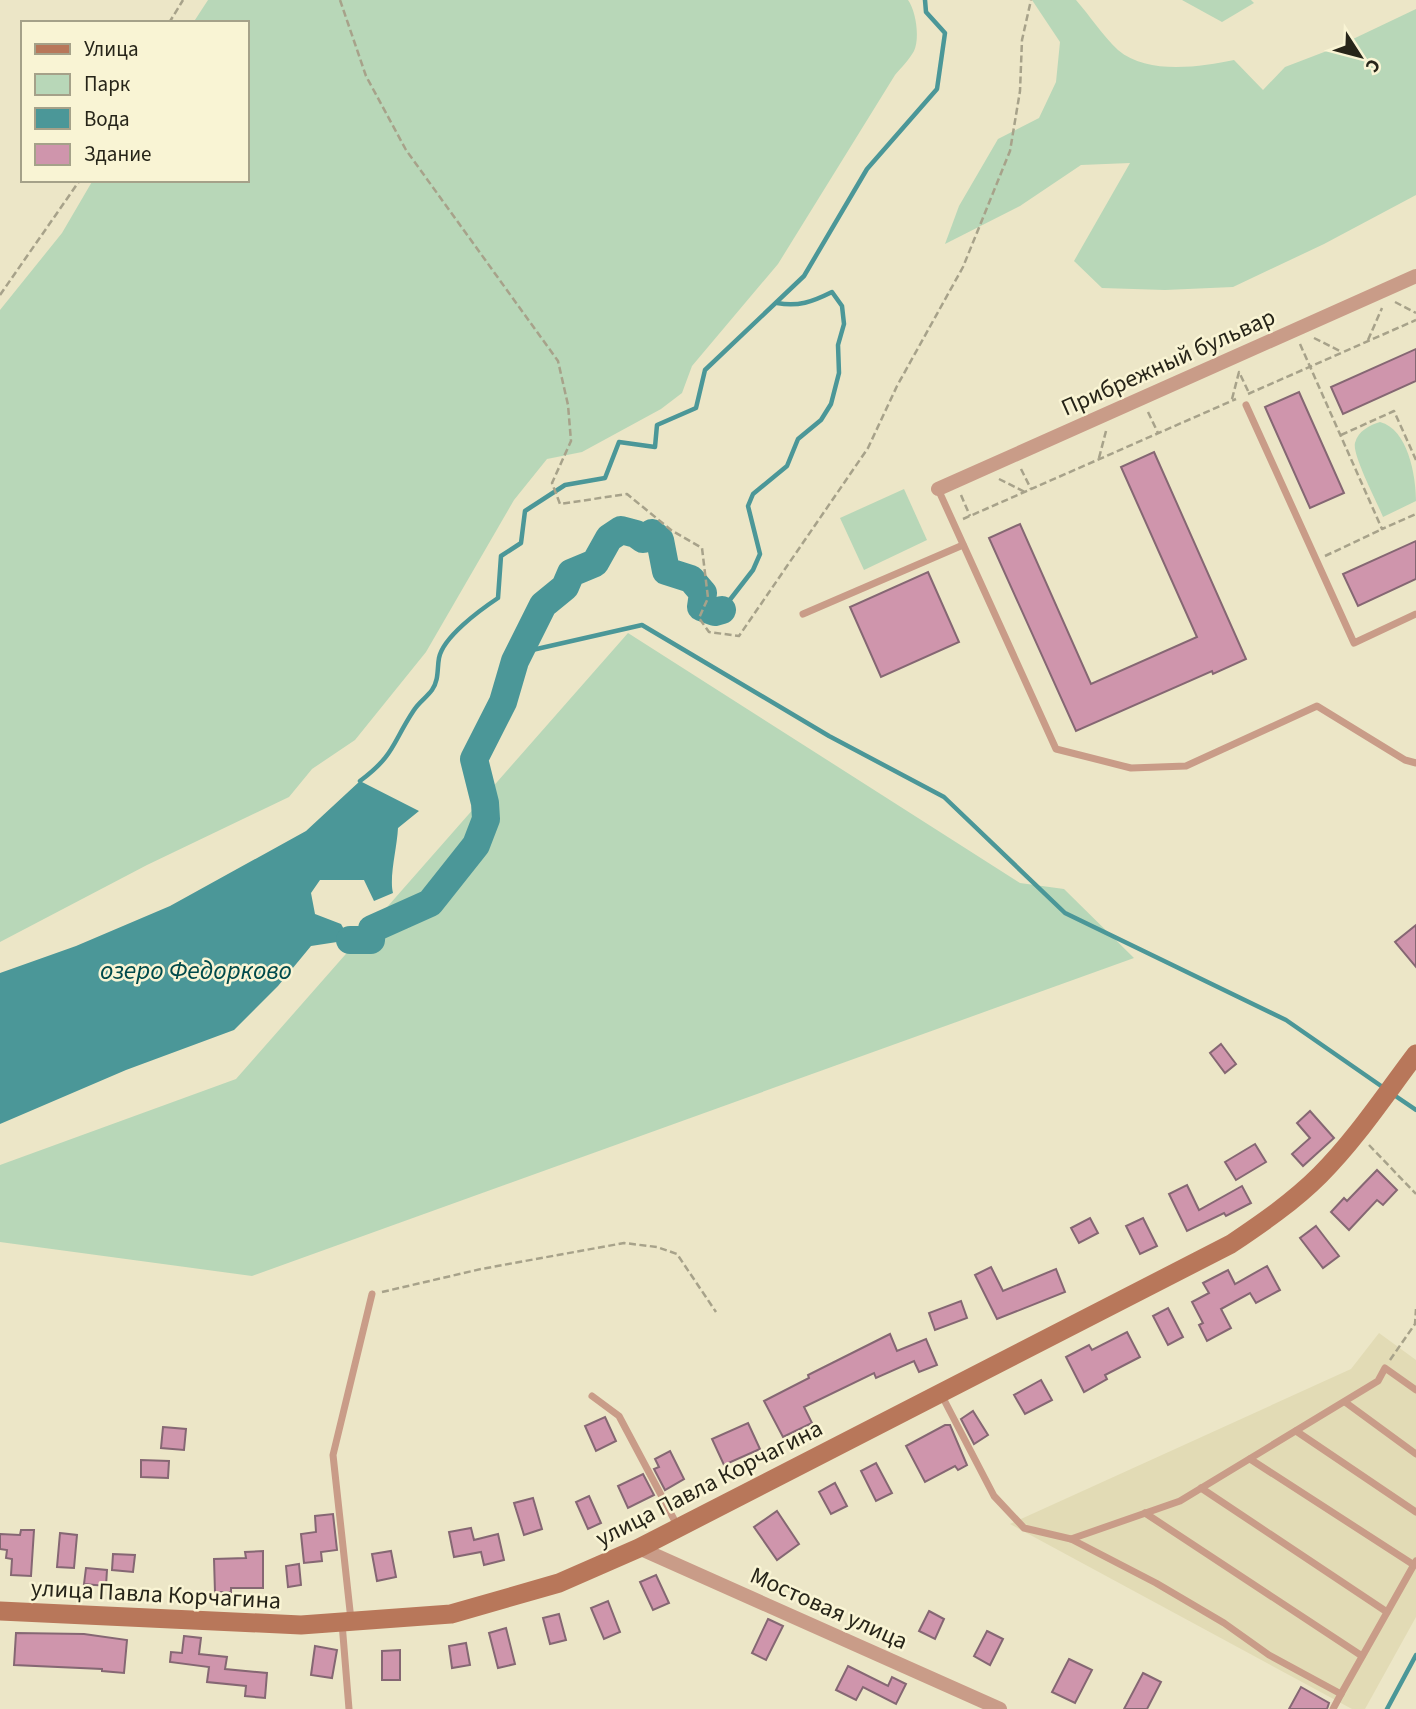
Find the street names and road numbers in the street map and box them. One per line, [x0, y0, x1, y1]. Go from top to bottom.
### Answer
street label: Прибрежный бульвар [1056, 299, 1281, 425]
street label: улица Павла Корчагина [590, 1411, 829, 1556]
street label: Мостовая улица [744, 1558, 913, 1659]
street label: улица Павла Корчагина [30, 1570, 282, 1619]

